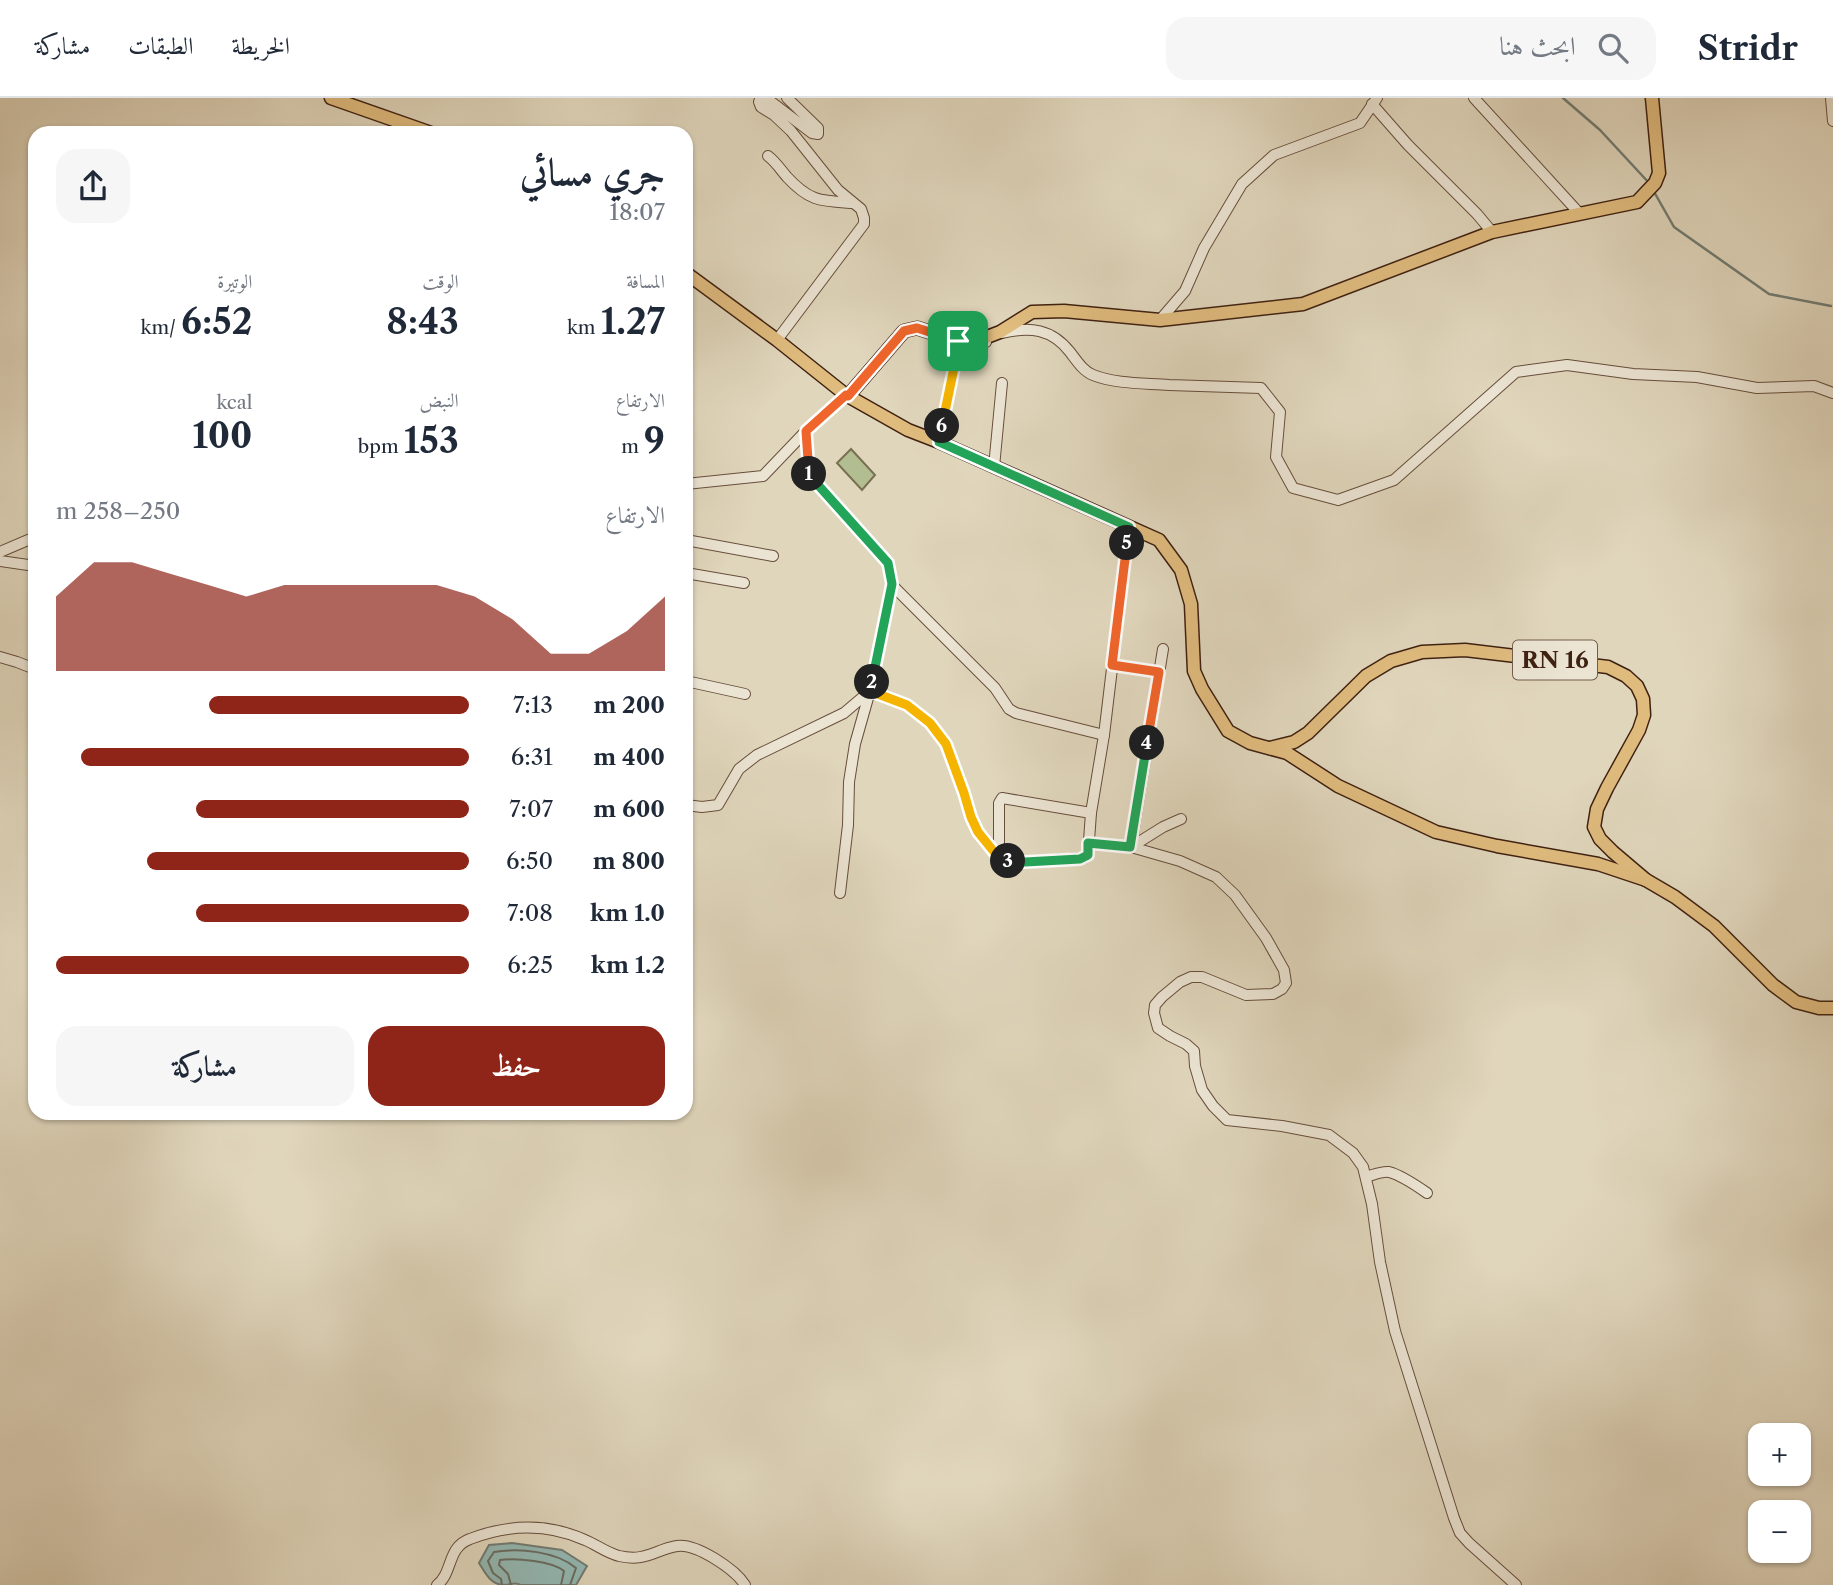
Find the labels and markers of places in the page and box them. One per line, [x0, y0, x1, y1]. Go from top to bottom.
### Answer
pin [928, 311, 988, 371]
pin: 6 [925, 408, 960, 444]
pin: 1 [792, 456, 826, 492]
pin: 5 [1110, 526, 1144, 560]
pin: 2 [854, 664, 890, 700]
pin: 4 [1130, 726, 1164, 760]
pin: 3 [990, 844, 1026, 878]

